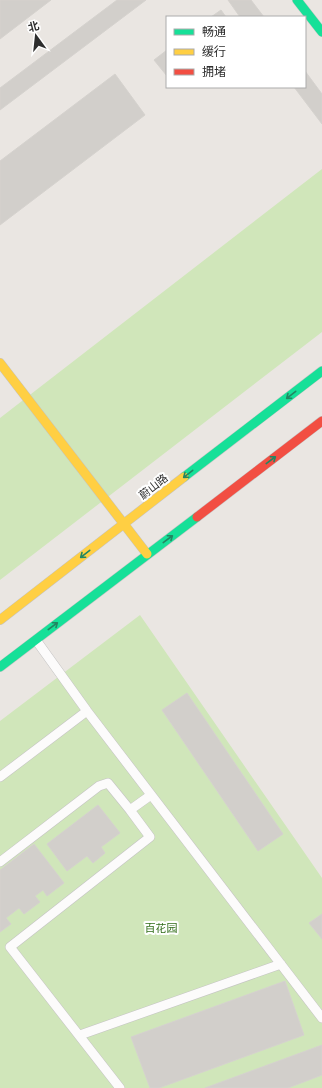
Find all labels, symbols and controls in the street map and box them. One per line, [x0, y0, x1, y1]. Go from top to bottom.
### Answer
north arrow [16, 16, 56, 56]
legend [166, 16, 306, 88]
text: 北 [26, 17, 41, 35]
text: 畅通 [202, 23, 226, 40]
text: 缓行 [202, 43, 226, 60]
text: 拥堵 [202, 63, 226, 80]
one-way arrow [286, 391, 297, 399]
one-way arrow [265, 456, 276, 464]
street label: 蔚山路 [135, 470, 171, 502]
one-way arrow [183, 470, 194, 479]
one-way arrow [162, 535, 173, 543]
one-way arrow [80, 549, 91, 558]
one-way arrow [48, 622, 59, 631]
park label: 百花园 [145, 920, 178, 935]

